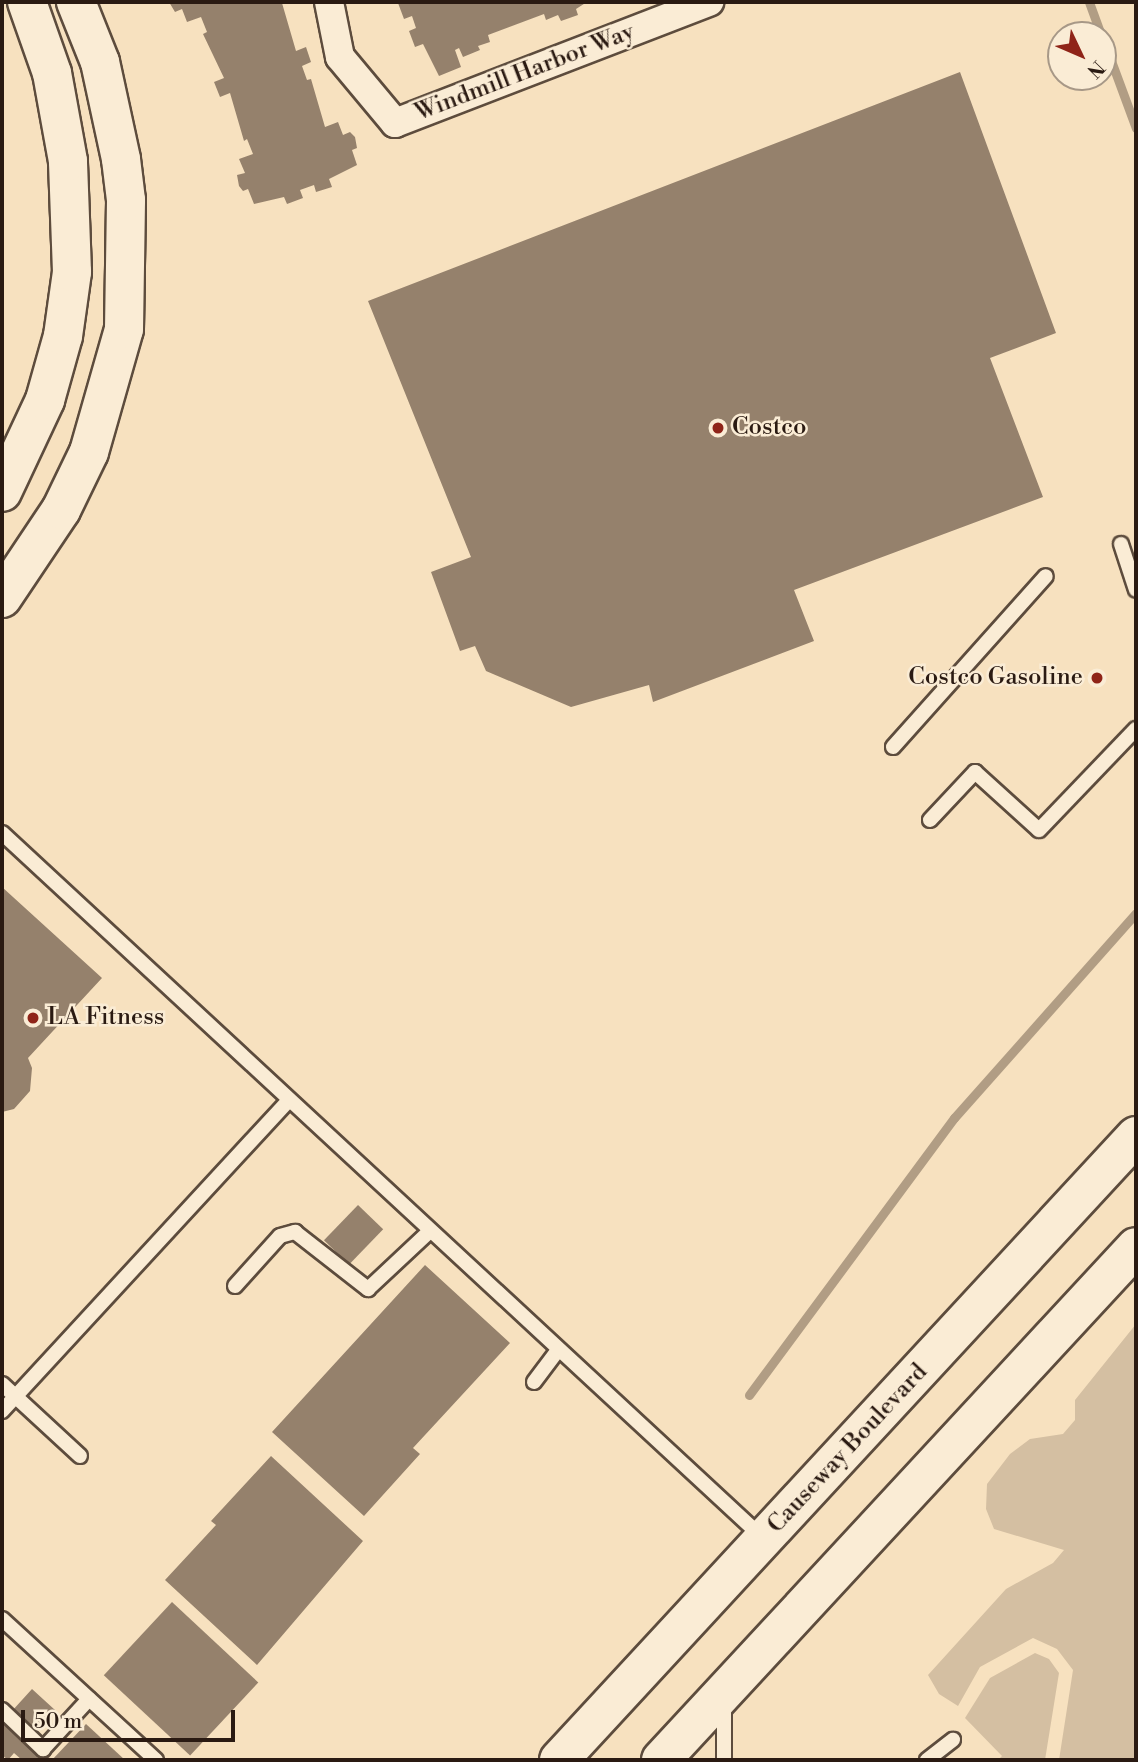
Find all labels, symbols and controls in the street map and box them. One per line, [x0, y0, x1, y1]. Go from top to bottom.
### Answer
street label: Windmill Harbor Way [411, 18, 639, 128]
north arrow [1047, 21, 1117, 91]
text: N [1082, 55, 1110, 83]
place label: Costco [732, 414, 806, 442]
marker: Costco [710, 420, 726, 436]
place label: Costco Gasoline [908, 664, 1083, 692]
marker: Costco Gasoline [1089, 670, 1105, 686]
place label: LA Fitness [47, 1004, 164, 1032]
marker: LA Fitness [25, 1010, 41, 1026]
street label: Causeway Boulevard [762, 1358, 934, 1540]
scale bar [24, 1696, 238, 1740]
text: 50 m [34, 1709, 82, 1735]

